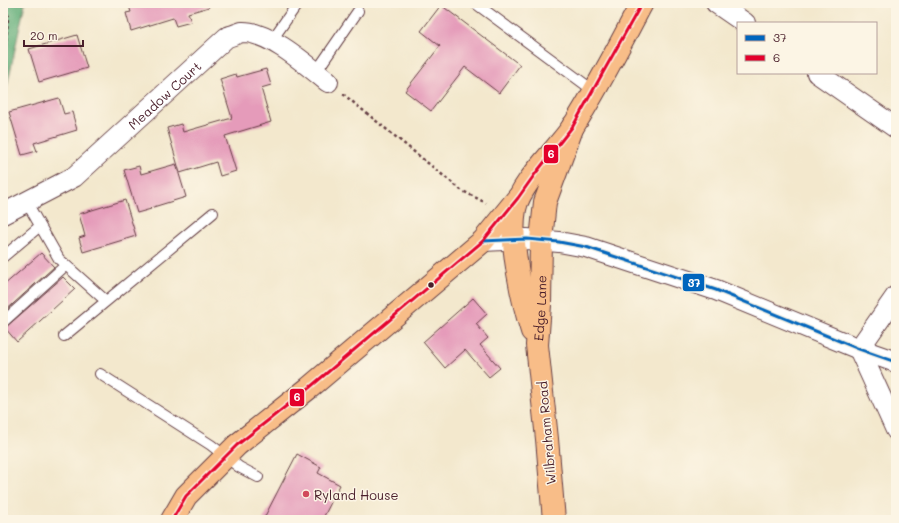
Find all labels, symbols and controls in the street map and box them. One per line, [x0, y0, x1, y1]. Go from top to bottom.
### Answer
scale bar [24, 22, 83, 48]
legend [737, 22, 877, 74]
text: 20 m [30, 27, 58, 43]
text: 37 [773, 29, 787, 45]
text: 6 [773, 49, 780, 65]
street label: Meadow Court [124, 57, 204, 132]
line badge: 6 [543, 144, 559, 164]
text: 6 [548, 146, 555, 161]
line badge: 37 [682, 273, 705, 292]
street label: Edge Lane [529, 275, 549, 341]
text: 37 [688, 275, 700, 290]
unlabelled marker [426, 280, 436, 290]
street label: Wilbraham Road [533, 381, 559, 485]
line badge: 6 [289, 388, 305, 407]
text: 6 [294, 389, 301, 404]
place label: Ryland House [314, 486, 399, 503]
marker: Ryland House [301, 489, 311, 499]

